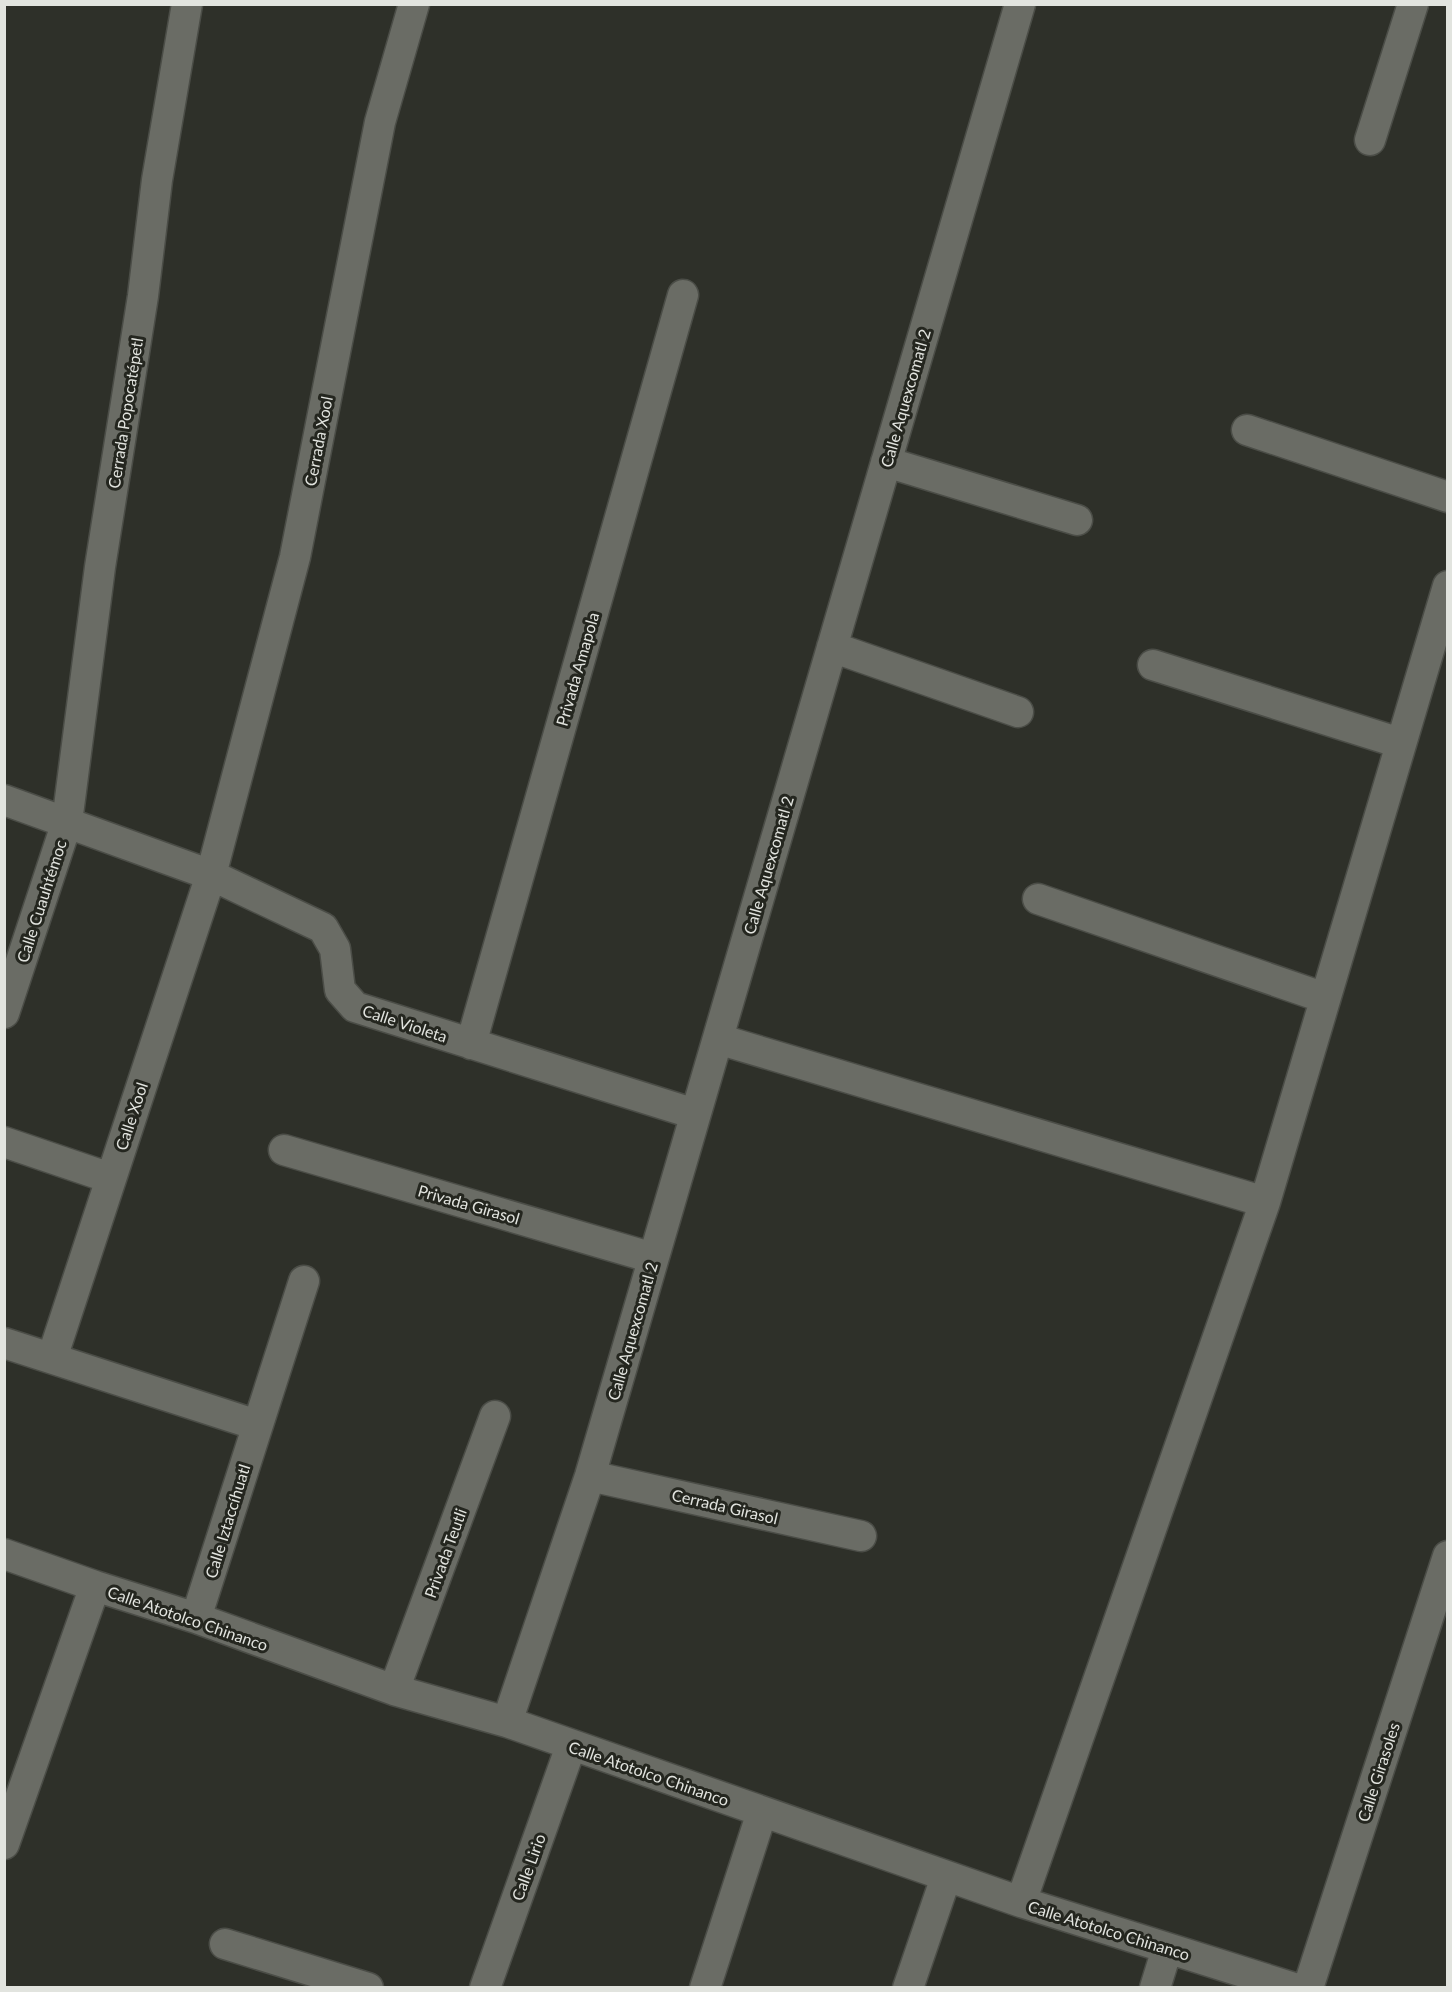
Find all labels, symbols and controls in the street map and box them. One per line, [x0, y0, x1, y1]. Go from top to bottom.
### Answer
street label: Calle Aquexcomatl 2 [876, 327, 934, 469]
street label: Cerrada Popocatépetl [104, 336, 146, 490]
street label: Cerrada Xool [300, 394, 336, 488]
street label: Privada Amapola [552, 610, 602, 728]
street label: Calle Aquexcomatl 2 [739, 794, 797, 936]
street label: Calle Cuauhtémoc [12, 837, 70, 965]
street label: Calle Violeta [360, 1000, 450, 1046]
street label: Calle Xool [111, 1080, 151, 1152]
street label: Privada Girasol [416, 1180, 522, 1228]
street label: Calle Aquexcomatl 2 [603, 1260, 661, 1402]
street label: Calle Iztaccíhuatl [201, 1462, 253, 1580]
street label: Cerrada Girasol [670, 1485, 780, 1527]
street label: Privada Teutli [420, 1506, 470, 1600]
street label: Calle Atotolco Chinanco [105, 1582, 271, 1654]
street label: Calle Girasoles [1353, 1720, 1403, 1824]
street label: Calle Atotolco Chinanco [566, 1737, 732, 1809]
street label: Calle Lirio [507, 1831, 549, 1903]
street label: Calle Atotolco Chinanco [1026, 1896, 1192, 1964]

